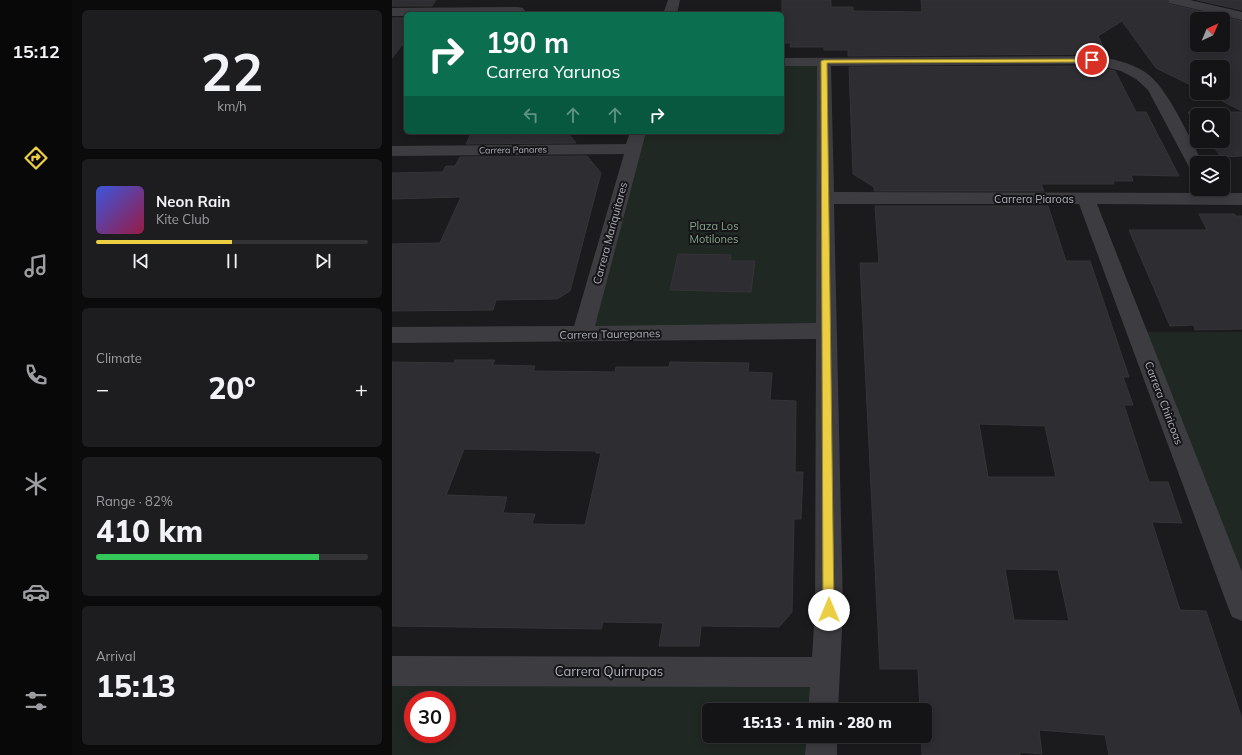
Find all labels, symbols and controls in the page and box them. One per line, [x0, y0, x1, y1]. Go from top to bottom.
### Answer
north arrow [1190, 12, 1230, 52]
map controls [1190, 12, 1230, 196]
text: 190 m [486, 25, 569, 60]
icon: right [420, 28, 472, 80]
text: 22 [201, 39, 263, 104]
text: 15:12 [12, 40, 60, 63]
pin [1075, 43, 1109, 77]
icon: arrive [1081, 49, 1103, 71]
text: Carrera Yarunos [486, 60, 621, 83]
button: sound [1190, 60, 1230, 100]
text: km/h [217, 98, 247, 114]
icon: left [520, 104, 542, 126]
icon: ahead [562, 104, 584, 126]
icon: ahead [604, 104, 626, 126]
icon: right [646, 104, 668, 126]
button: search [1190, 108, 1230, 148]
street label: Carrera Panares [479, 143, 547, 156]
icon: directions [22, 144, 50, 172]
button: layers [1190, 156, 1230, 196]
street label: Carrera Mariquitares [590, 180, 630, 286]
text: Neon Rain [156, 192, 230, 211]
street label: Carrera Piaroas [994, 192, 1074, 206]
text: Kite Club [156, 211, 210, 227]
park label: Plaza Los Motilones [689, 219, 739, 246]
icon: previous [130, 250, 152, 272]
icon: pause [221, 250, 243, 272]
icon: next [312, 250, 334, 272]
icon: music [22, 252, 50, 280]
street label: Carrera Taurepanes [559, 326, 661, 342]
text: Climate [96, 350, 142, 366]
street label: Carrera Chiricoas [1142, 359, 1186, 447]
icon: phone [22, 361, 50, 389]
text: 20° [208, 369, 256, 407]
text: − [96, 375, 109, 403]
text: + [355, 375, 368, 403]
icon: climate [22, 470, 50, 498]
text: Range · 82% [96, 493, 173, 509]
text: 410 km [96, 512, 203, 550]
icon: car [22, 578, 50, 606]
position arrow [808, 589, 850, 631]
text: Arrival [96, 648, 136, 664]
street label: Carrera Quirrupas [555, 663, 663, 679]
text: 15:13 [96, 667, 176, 705]
icon: filters [22, 687, 50, 715]
speed limit sign: 30 [404, 691, 456, 743]
text: 15:13 · 1 min · 280 m [742, 713, 892, 732]

